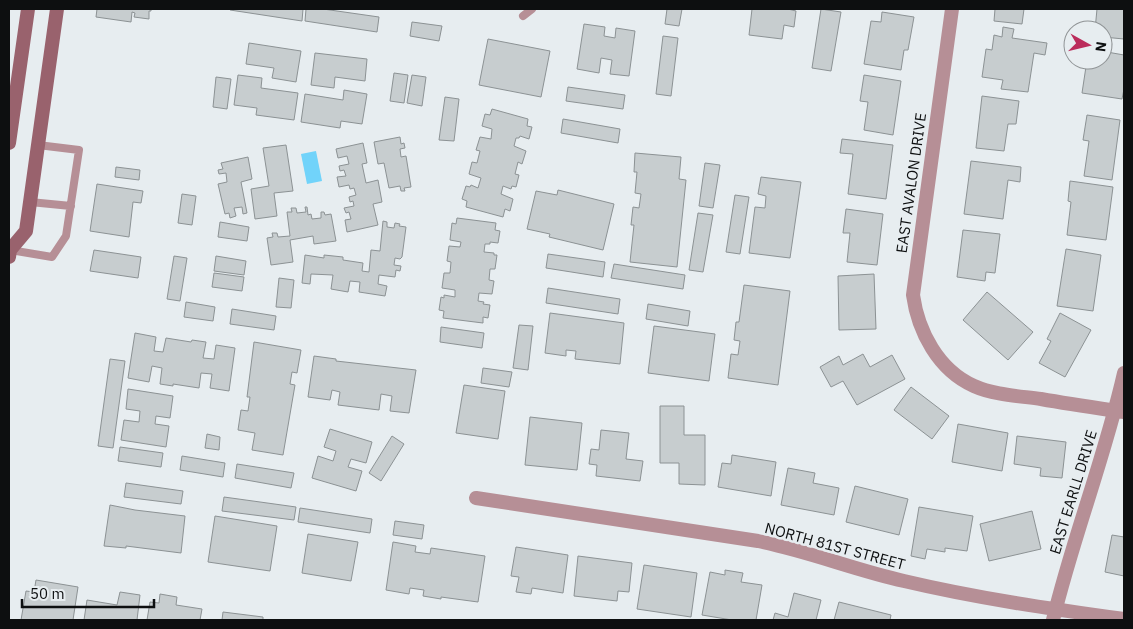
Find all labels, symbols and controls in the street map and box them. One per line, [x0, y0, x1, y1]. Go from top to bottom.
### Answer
north arrow [1063, 20, 1113, 70]
text: N [1091, 41, 1110, 53]
street label: EAST AVALON DRIVE [892, 112, 930, 254]
street label: EAST EARLL DRIVE [1045, 428, 1101, 556]
street label: NORTH 81ST STREET [763, 518, 908, 574]
scale bar [22, 576, 155, 608]
text: 50 m [30, 584, 65, 603]

